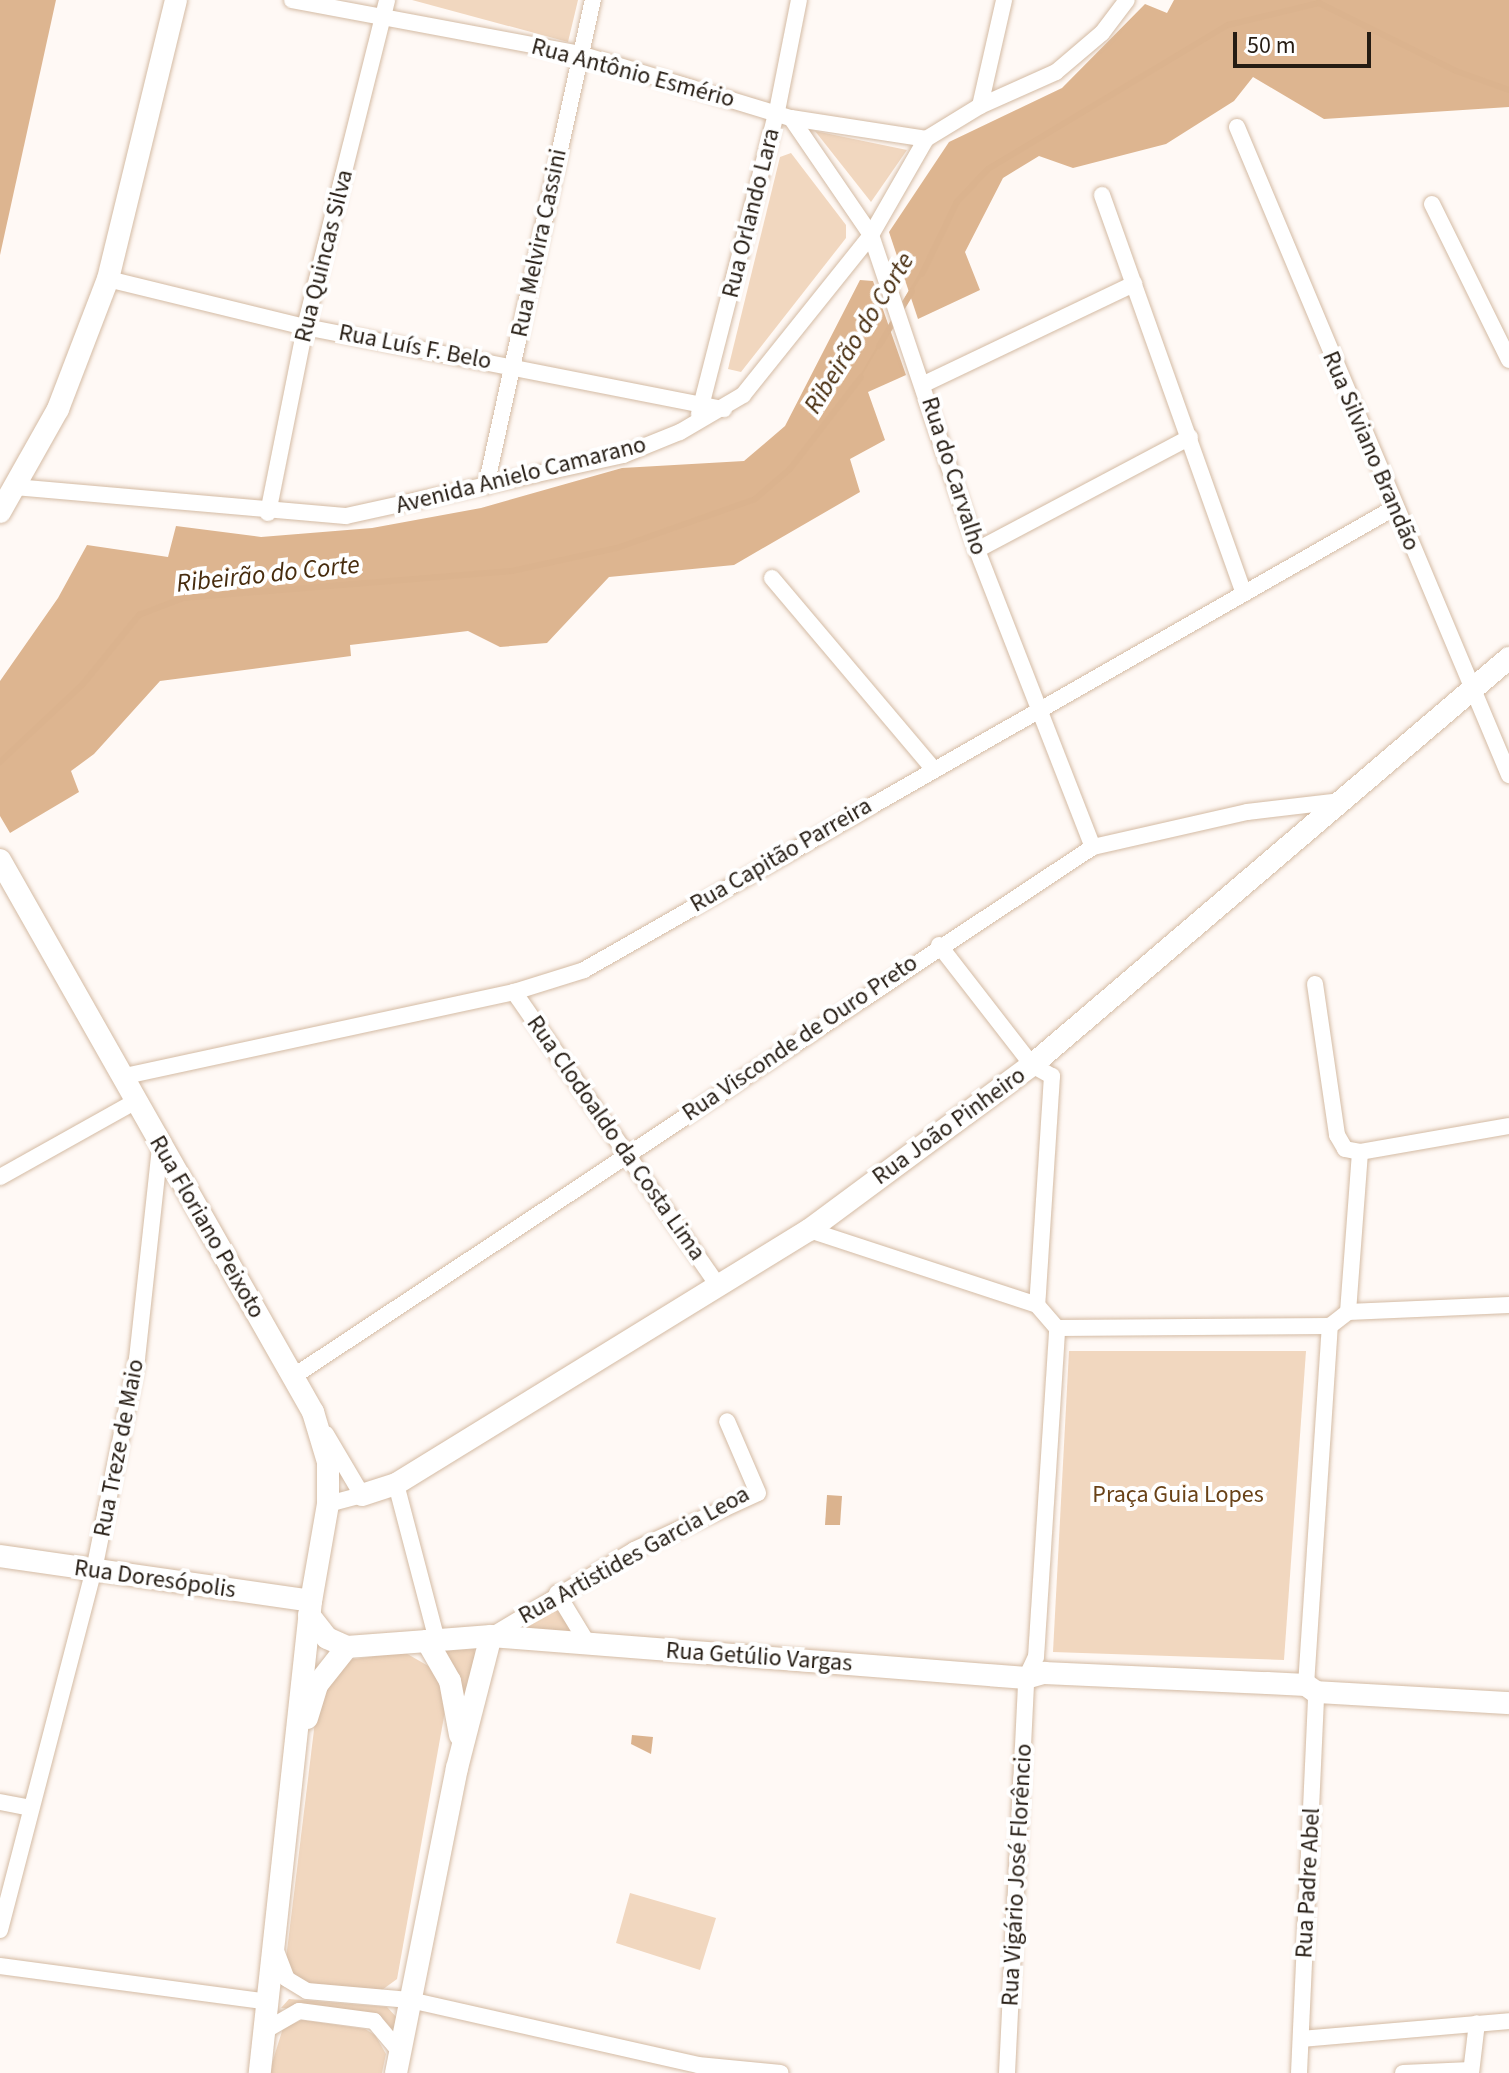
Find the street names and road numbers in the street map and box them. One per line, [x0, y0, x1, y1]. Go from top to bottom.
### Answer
street label: Rua Antônio Esmério [528, 32, 738, 114]
street label: Rua Orlando Lara [716, 125, 786, 301]
street label: Rua Melvira Cassini [505, 146, 573, 340]
street label: Rua Quincas Silva [289, 167, 359, 345]
street label: Rua Luís F. Belo [336, 318, 494, 376]
street label: Rua Silviano Brandão [1316, 347, 1426, 555]
street label: Rua do Carvalho [915, 393, 993, 559]
street label: Avenida Anielo Camarano [393, 430, 649, 520]
street label: Rua Capitão Parreira [685, 791, 877, 919]
street label: Rua Visconde de Ouro Preto [677, 948, 923, 1128]
street label: Rua Clodoaldo da Costa Lima [520, 1010, 712, 1266]
street label: Rua João Pinheiro [867, 1061, 1031, 1191]
street label: Rua Floriano Peixoto [143, 1130, 271, 1324]
street label: Rua Treze de Maio [88, 1357, 150, 1539]
street label: Rua Artistides Garcia Leoa [514, 1480, 754, 1630]
street label: Rua Doresópolis [72, 1553, 238, 1605]
street label: Rua Getúlio Vargas [665, 1636, 853, 1678]
street label: Rua Vigário José Florêncio [996, 1743, 1038, 2007]
street label: Rua Padre Abel [1290, 1807, 1326, 1959]

